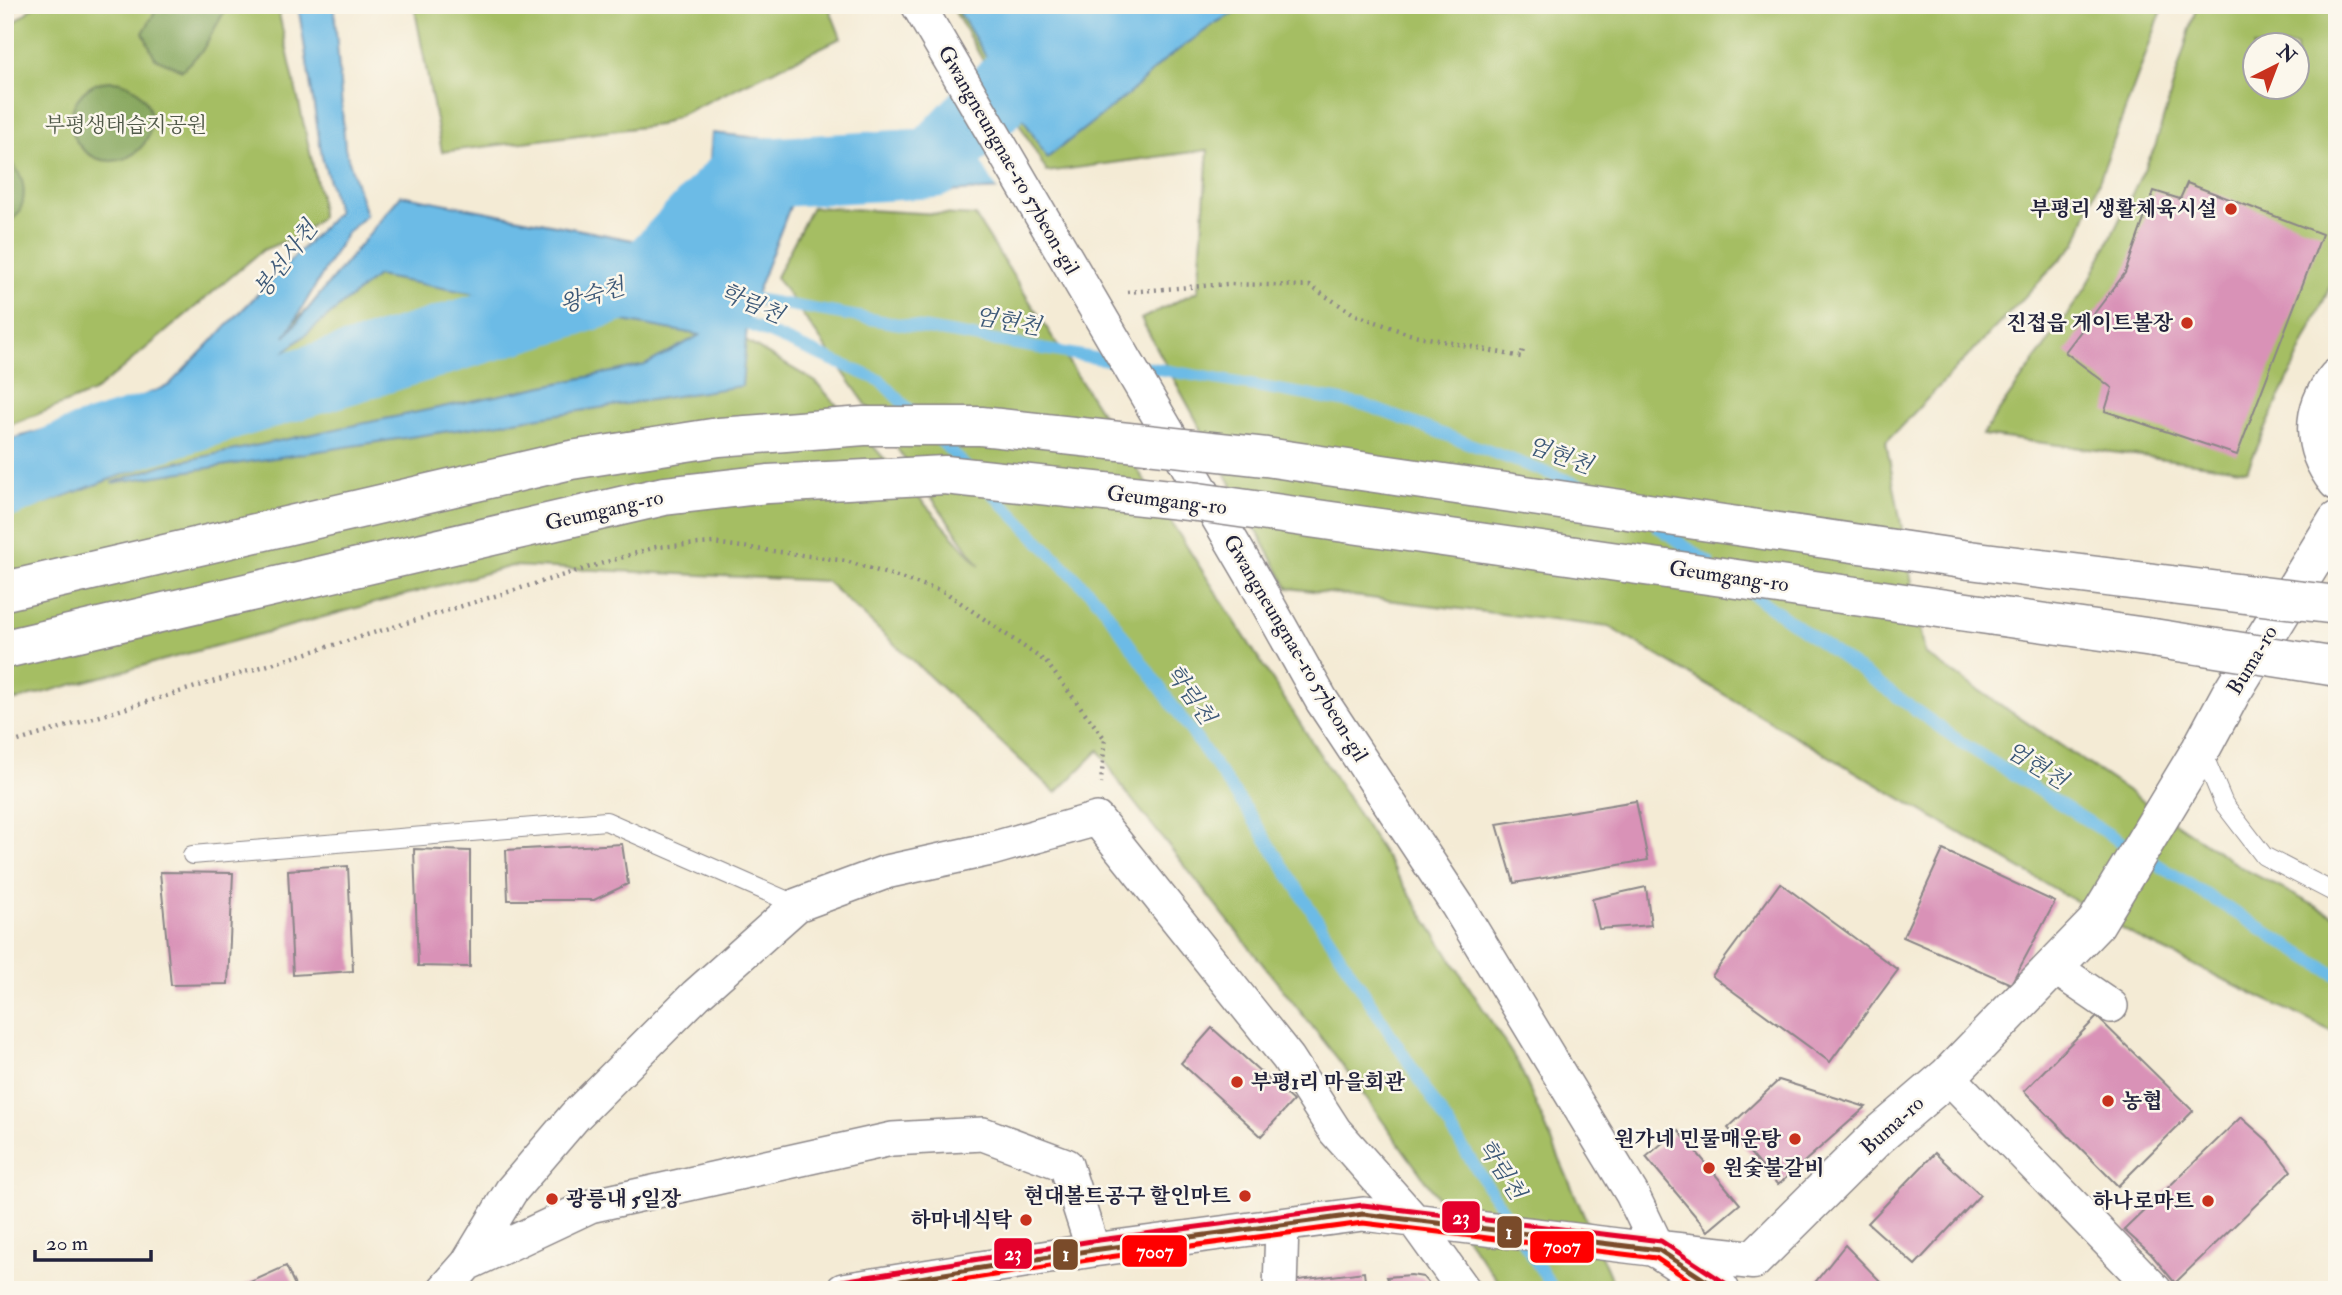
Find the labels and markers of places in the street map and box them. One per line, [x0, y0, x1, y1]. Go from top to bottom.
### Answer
place label: 부평리 생활체육시설 [2030, 196, 2217, 223]
marker: 부평리 생활체육시설 [2223, 201, 2239, 217]
place label: 진접읍 게이트볼장 [2006, 310, 2174, 337]
marker: 진접읍 게이트볼장 [2179, 315, 2195, 331]
place label: 부평1리 마을회관 [1251, 1069, 1406, 1096]
marker: 부평1리 마을회관 [1229, 1074, 1245, 1090]
place label: 농협 [2122, 1088, 2163, 1115]
marker: 농협 [2100, 1093, 2116, 1109]
place label: 원가네 민물매운탕 [1614, 1126, 1782, 1153]
marker: 원가네 민물매운탕 [1787, 1131, 1803, 1147]
place label: 원숯불갈비 [1723, 1155, 1824, 1182]
marker: 원숯불갈비 [1701, 1160, 1717, 1176]
place label: 현대볼트공구 할인마트 [1024, 1183, 1231, 1210]
place label: 광릉내 5일장 [566, 1186, 682, 1213]
marker: 현대볼트공구 할인마트 [1237, 1188, 1253, 1204]
place label: 하나로마트 [2093, 1188, 2194, 1215]
marker: 광릉내 5일장 [544, 1191, 560, 1207]
marker: 하나로마트 [2200, 1193, 2216, 1209]
place label: 하마네식탁 [911, 1207, 1013, 1234]
marker: 하마네식탁 [1018, 1212, 1034, 1228]

